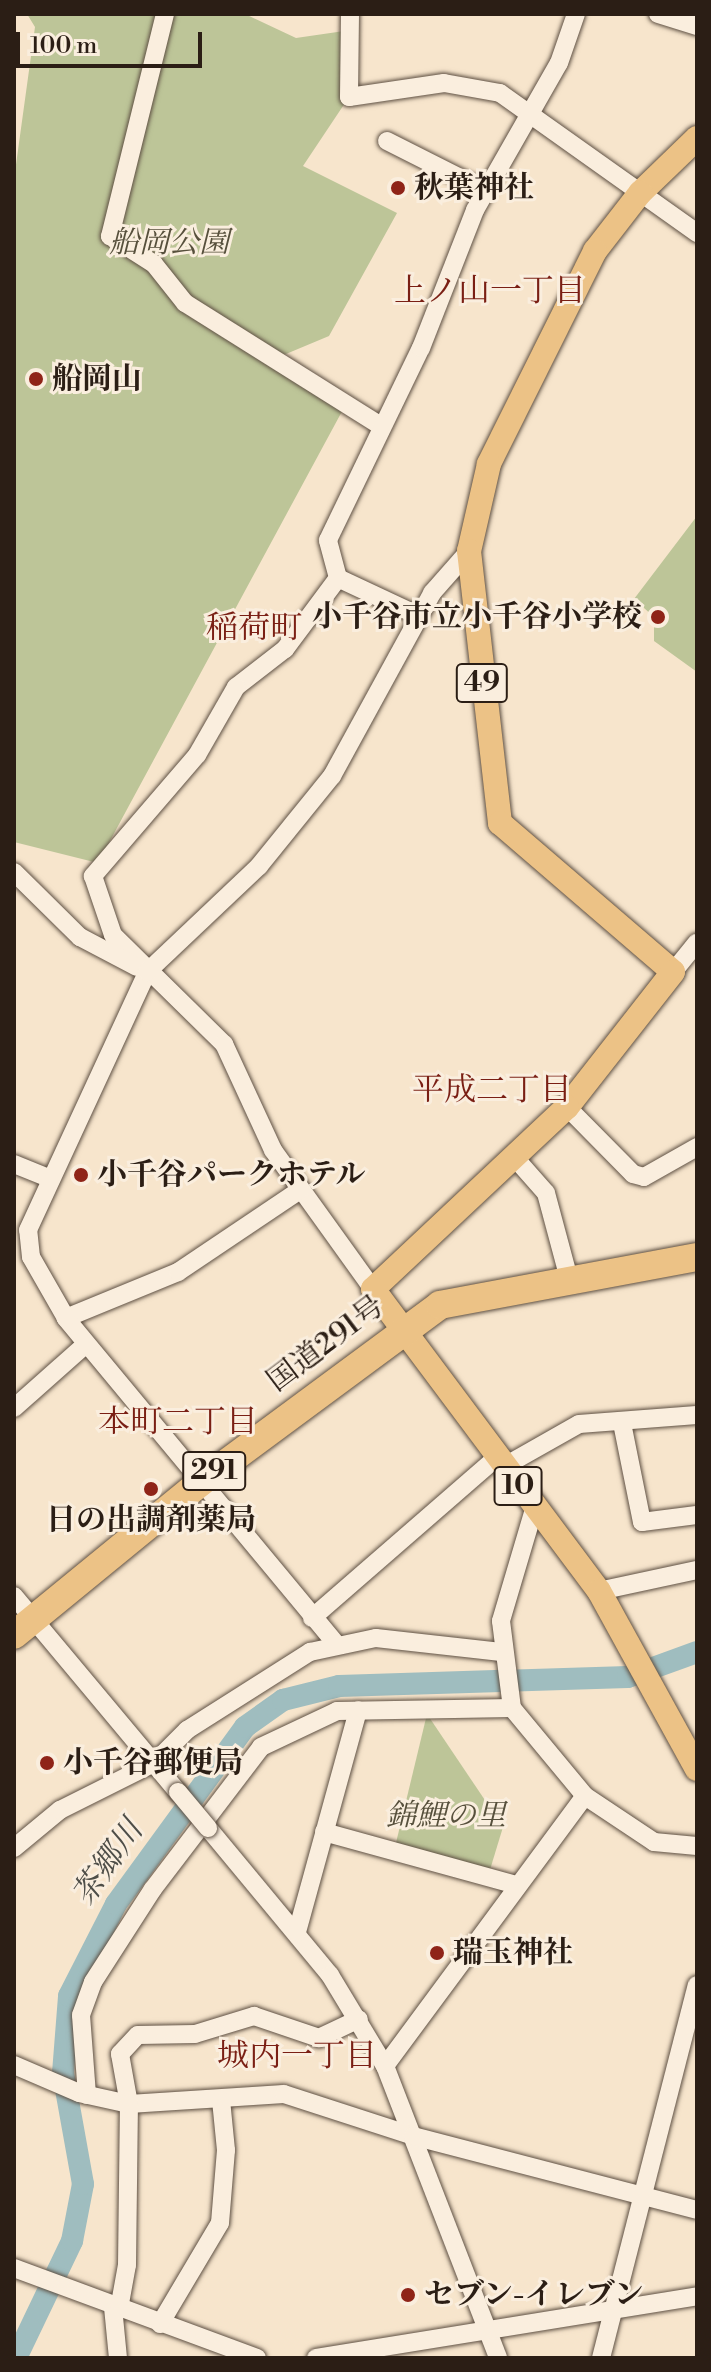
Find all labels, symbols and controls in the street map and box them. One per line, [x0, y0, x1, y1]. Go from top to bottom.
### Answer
scale bar [20, 16, 206, 66]
text: 100 m [30, 31, 97, 61]
place label: 秋葉神社 [414, 170, 534, 206]
marker: 秋葉神社 [389, 179, 407, 197]
park label: 船岡公園 [109, 225, 229, 261]
district label: 上ノ山一丁目 [394, 272, 586, 310]
place label: 船岡山 [52, 361, 142, 397]
marker: 船岡山 [27, 370, 45, 388]
place label: 小千谷市立小千谷小学校 [312, 599, 642, 635]
marker: 小千谷市立小千谷小学校 [649, 608, 667, 626]
district label: 稲荷町 [206, 609, 302, 647]
road number: 49 [454, 659, 510, 707]
district label: 平成二丁目 [412, 1071, 572, 1109]
place label: 小千谷パークホテル [97, 1157, 367, 1193]
marker: 小千谷パークホテル [72, 1166, 90, 1184]
street label: 国道291号 [260, 1288, 392, 1400]
district label: 本町二丁目 [98, 1403, 258, 1441]
road number: 291 [182, 1447, 246, 1495]
road number: 10 [492, 1462, 544, 1510]
marker: 日の出調剤薬局 [142, 1480, 160, 1498]
place label: 日の出調剤薬局 [46, 1502, 256, 1538]
place label: 小千谷郵便局 [63, 1745, 243, 1781]
marker: 小千谷郵便局 [38, 1754, 56, 1772]
park label: 錦鯉の里 [386, 1798, 506, 1834]
water label: 茶郷川 [65, 1813, 151, 1913]
place label: 瑞玉神社 [453, 1935, 573, 1971]
marker: 瑞玉神社 [428, 1944, 446, 1962]
district label: 城内一丁目 [217, 2037, 377, 2075]
place label: セブン-イレブン [424, 2277, 646, 2313]
marker: セブン-イレブン [399, 2286, 417, 2304]

